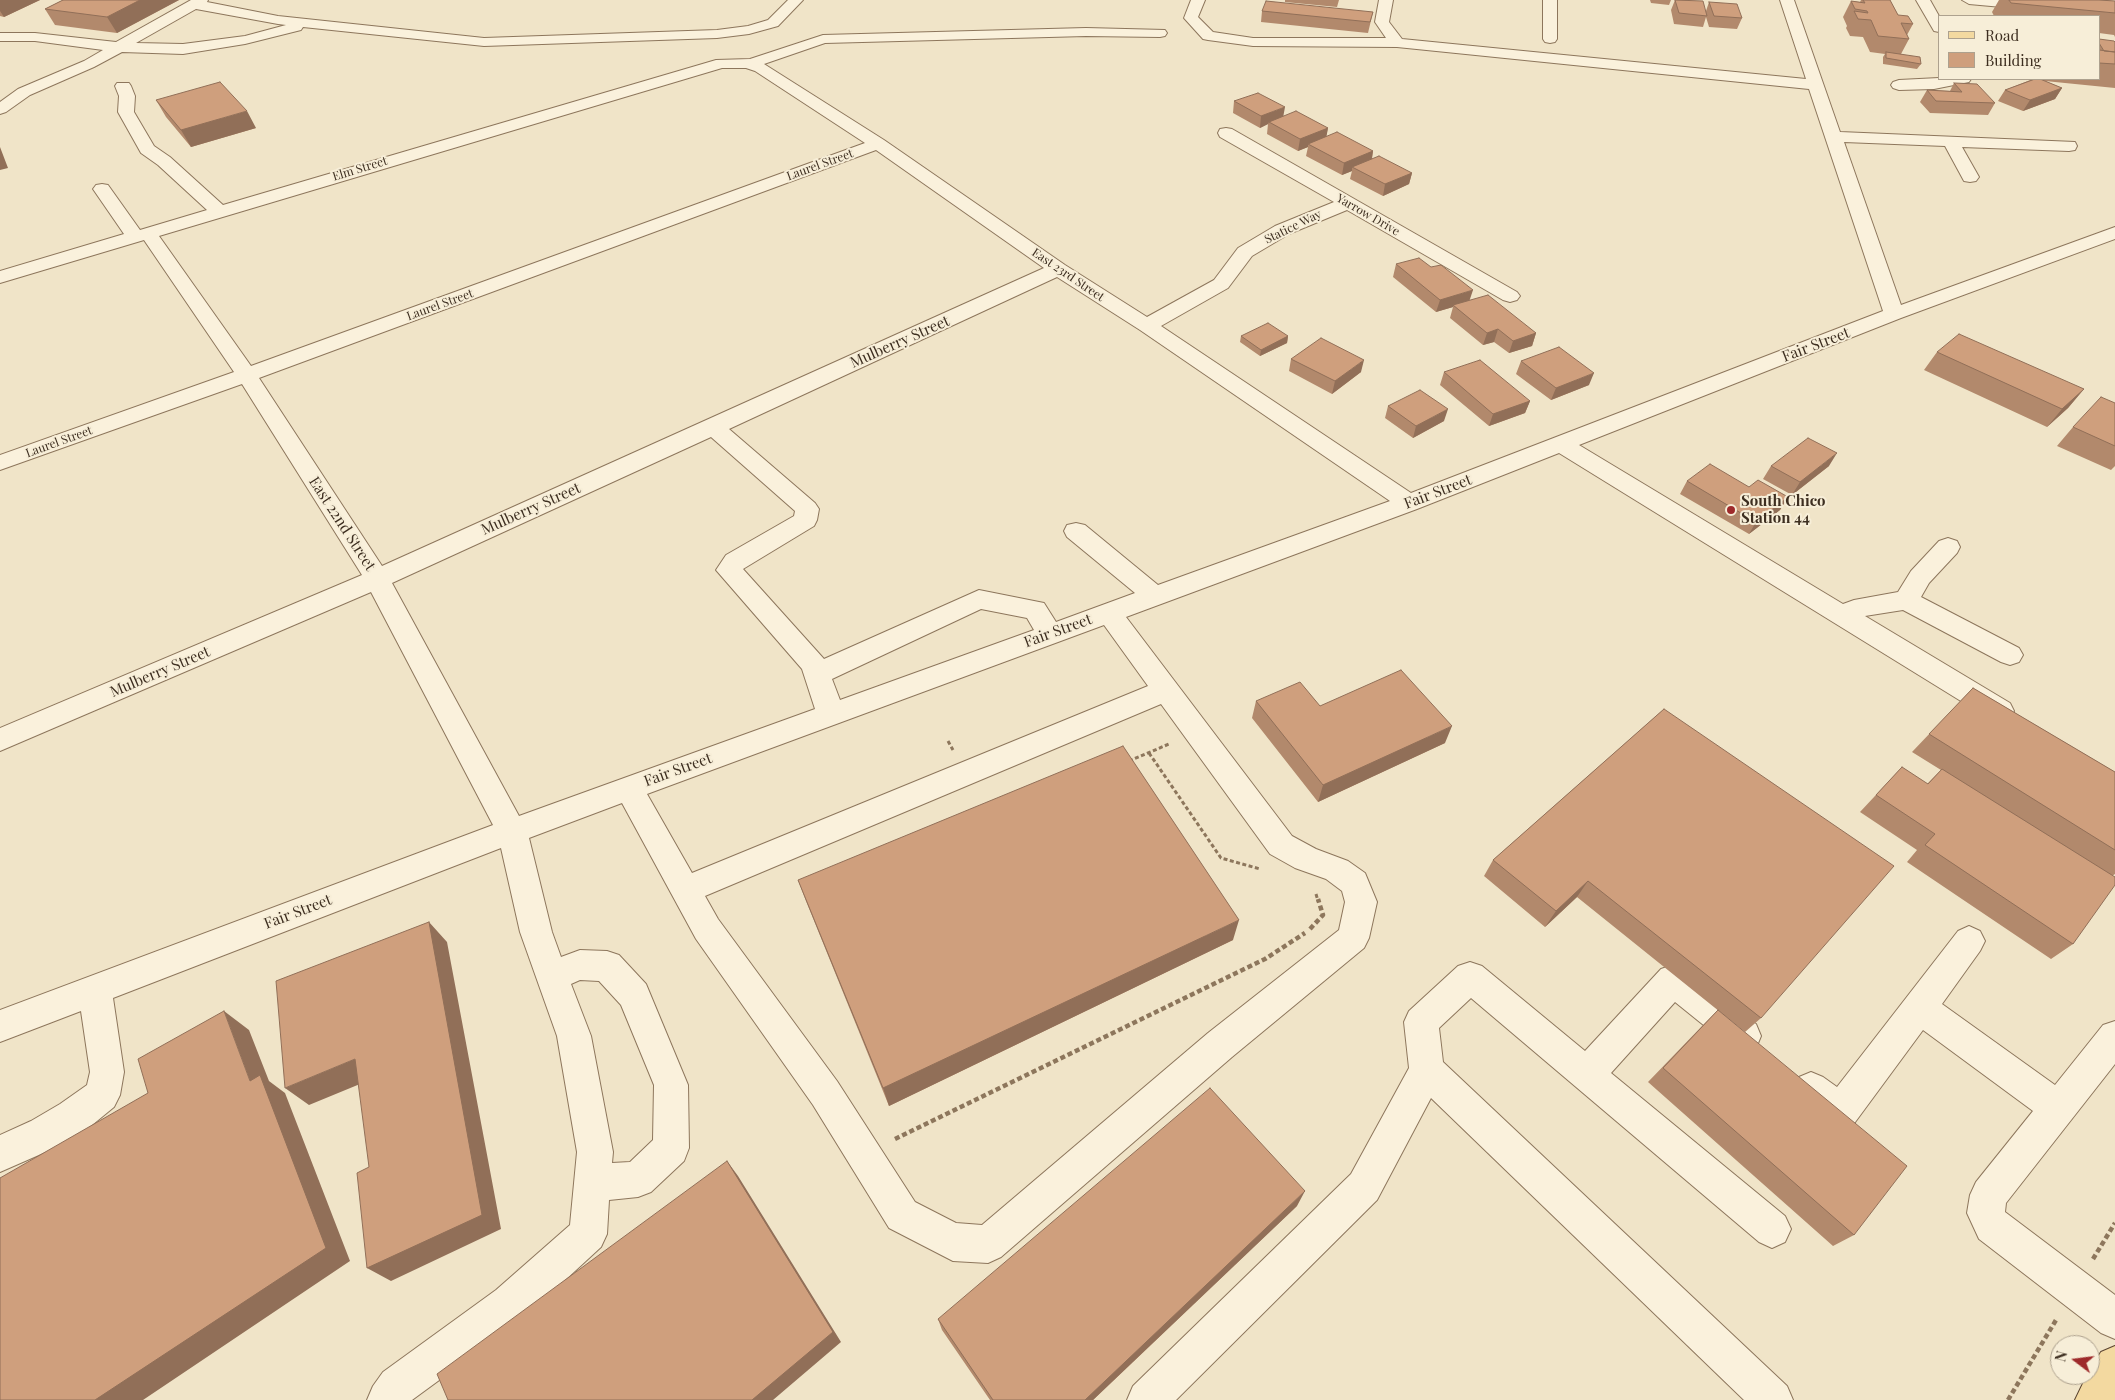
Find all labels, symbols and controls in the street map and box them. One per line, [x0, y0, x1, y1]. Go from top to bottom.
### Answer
legend [1938, 15, 2100, 80]
text: Road [1985, 25, 2019, 45]
text: Building [1985, 50, 2041, 70]
street label: Laurel Street [785, 146, 855, 184]
street label: Elm Street [331, 154, 389, 184]
street label: Yarrow Drive [1334, 191, 1402, 239]
street label: Statice Way [1262, 207, 1324, 247]
street label: East 23rd Street [1029, 245, 1107, 305]
street label: Laurel Street [405, 286, 475, 324]
street label: Mulberry Street [848, 312, 952, 372]
street label: Fair Street [1780, 324, 1852, 366]
street label: Laurel Street [24, 423, 94, 461]
street label: Fair Street [1402, 471, 1474, 513]
street label: East 22nd Street [305, 474, 379, 574]
street label: Mulberry Street [479, 479, 583, 539]
place label: South Chico Station 44 [1741, 492, 1826, 527]
marker: South Chico Station 44 [1725, 504, 1737, 516]
street label: Fair Street [1022, 610, 1094, 652]
street label: Mulberry Street [107, 643, 213, 701]
street label: Fair Street [642, 749, 714, 791]
street label: Fair Street [262, 891, 334, 933]
north arrow [2050, 1335, 2100, 1385]
text: N [2051, 1349, 2071, 1364]

